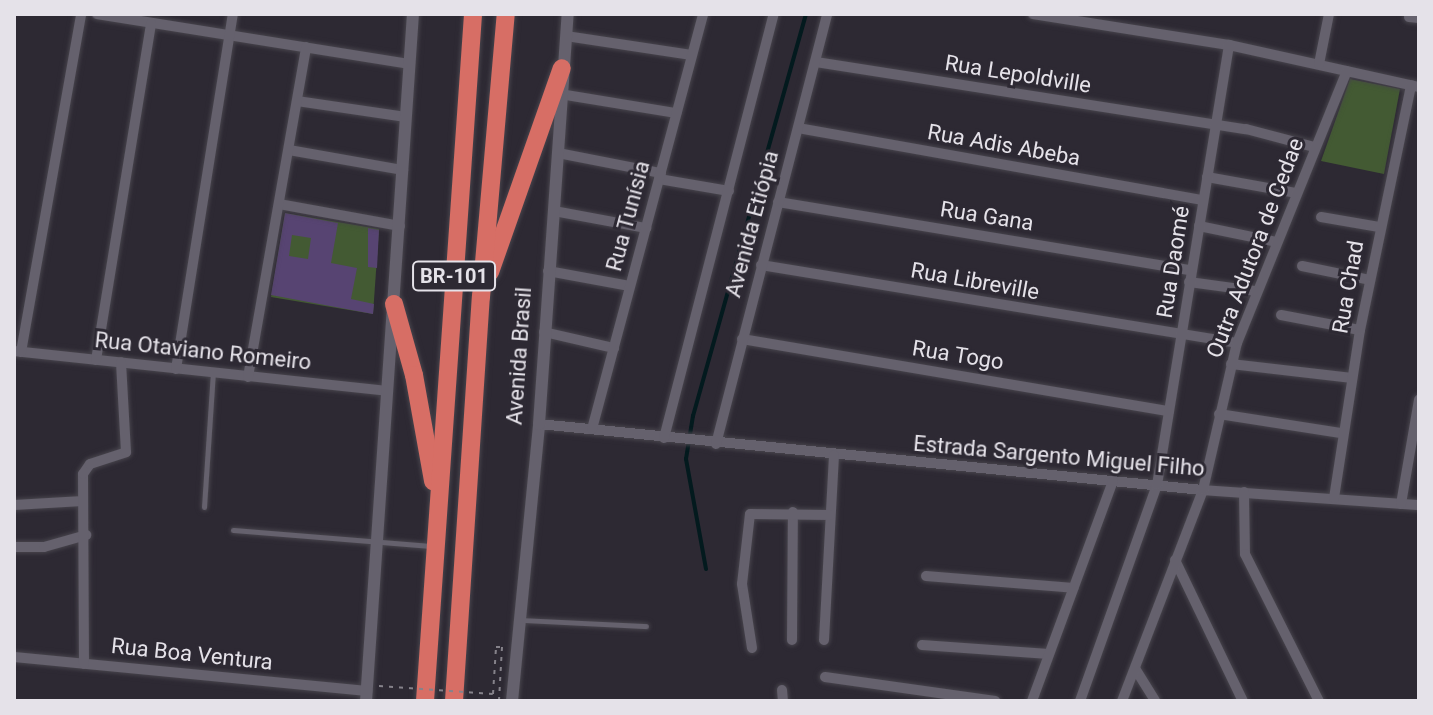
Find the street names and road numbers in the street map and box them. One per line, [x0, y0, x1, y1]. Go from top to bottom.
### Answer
street label: Rua Lepoldville [943, 49, 1093, 99]
street label: Rua Adis Abeba [926, 119, 1082, 171]
street label: Outra Adutora de Cedae [1201, 134, 1309, 362]
street label: Avenida Etiópia [720, 148, 784, 300]
street label: Rua Tunísia [601, 158, 655, 274]
street label: Rua Gana [938, 196, 1036, 236]
street label: Rua Daomé [1151, 204, 1195, 320]
street label: Rua Chad [1327, 238, 1369, 336]
street label: Rua Libreville [909, 257, 1041, 305]
road number: BR-101 [412, 260, 496, 292]
street label: Avenida Brasil [501, 286, 537, 426]
street label: Rua Otaviano Romeiro [93, 327, 313, 375]
street label: Rua Togo [910, 335, 1006, 375]
street label: Estrada Sargento Miguel Filho [912, 430, 1206, 482]
street label: Rua Boa Ventura [110, 632, 274, 676]

